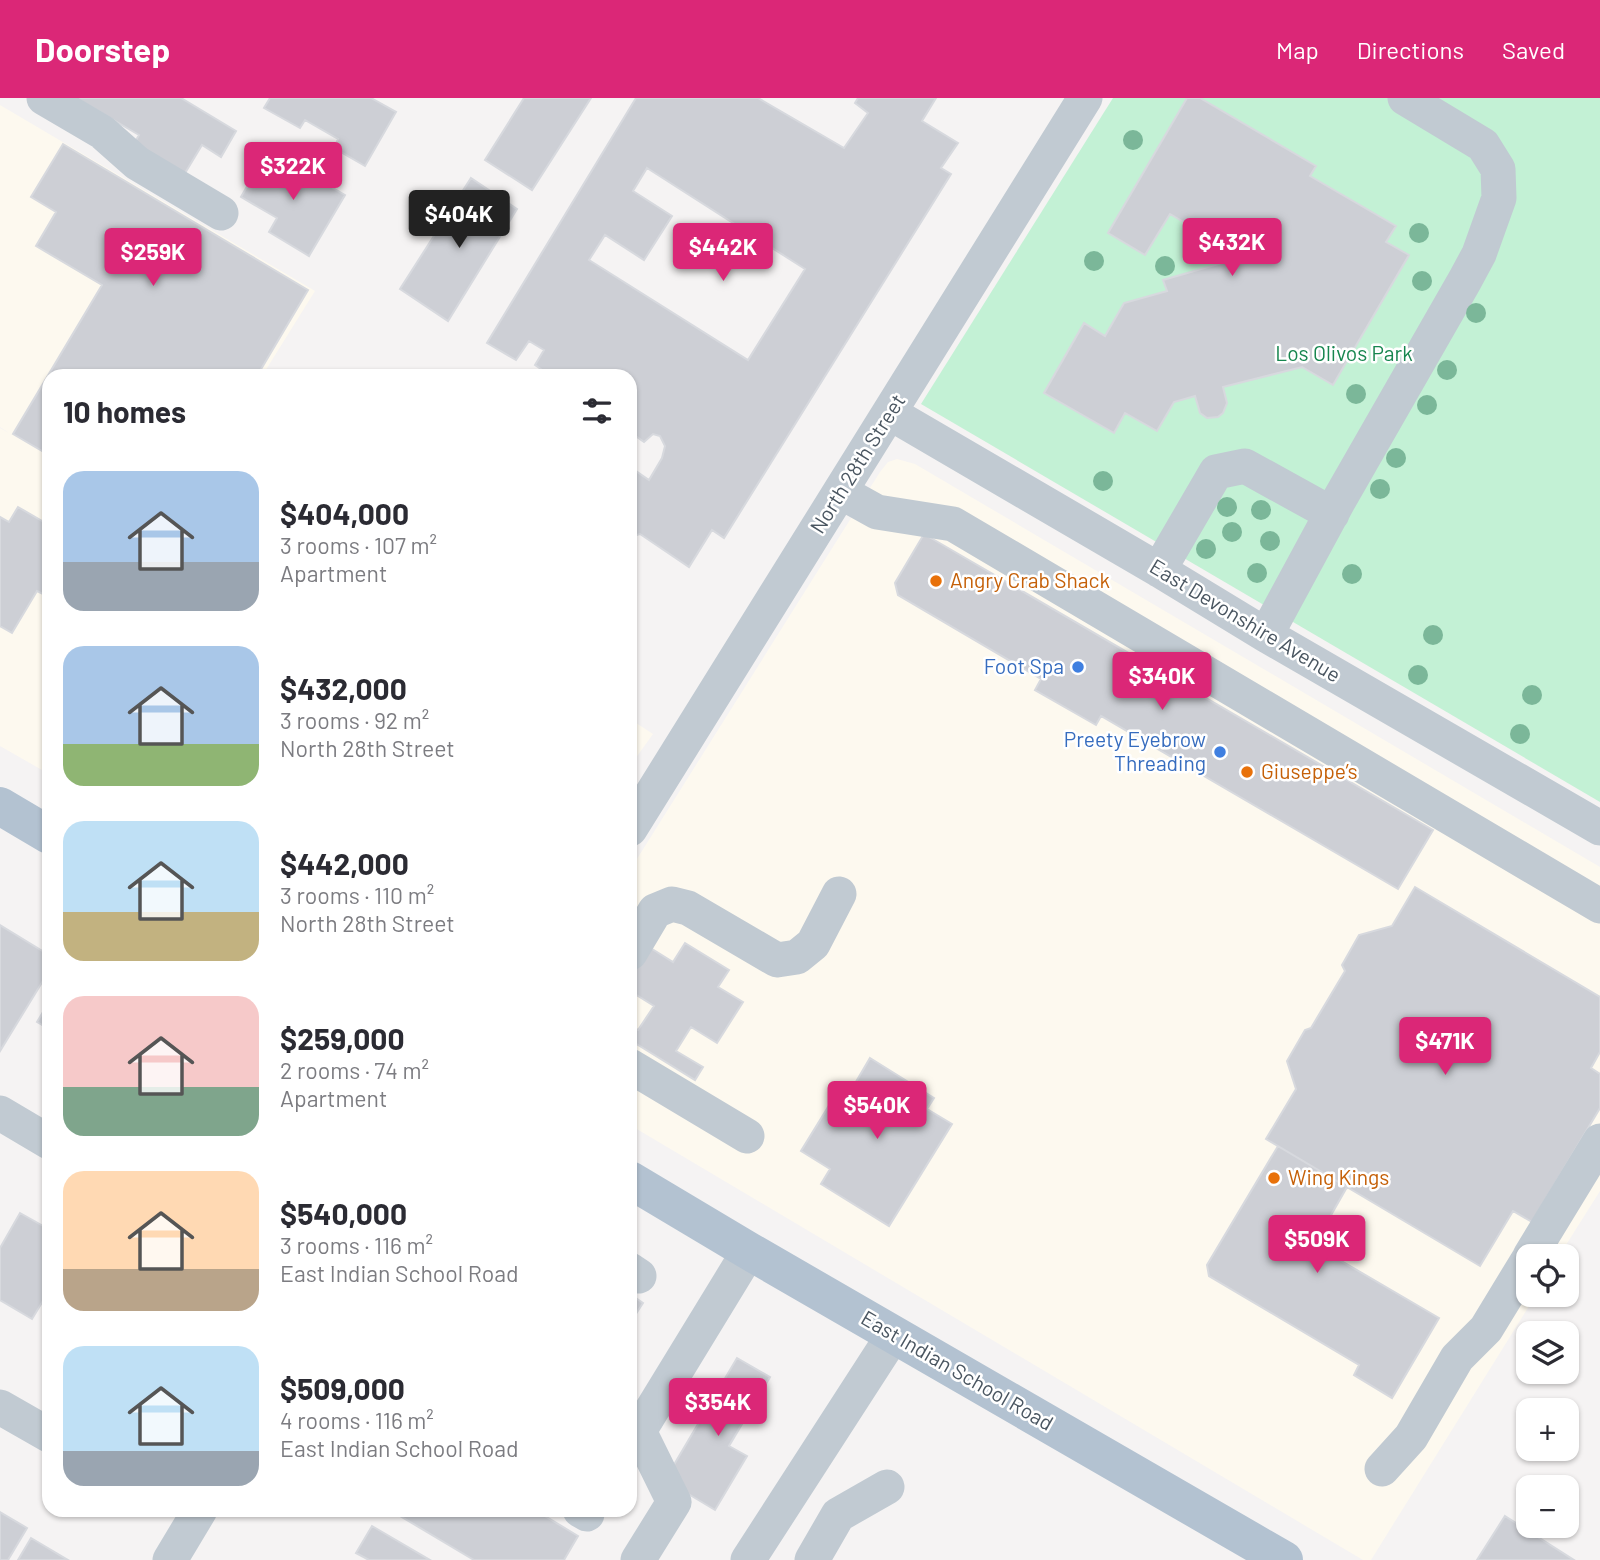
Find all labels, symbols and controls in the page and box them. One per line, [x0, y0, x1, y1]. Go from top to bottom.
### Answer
text: Doorstep [35, 29, 170, 69]
text: Map [1276, 35, 1319, 64]
text: Directions [1357, 35, 1464, 64]
text: Saved [1502, 35, 1565, 64]
pin: $322K [244, 142, 342, 202]
text: $322K [260, 151, 326, 179]
pin: $404K [410, 190, 508, 250]
text: $404K [425, 199, 493, 227]
pin: $432K [1183, 218, 1281, 278]
pin: $442K [674, 223, 772, 283]
text: $432K [1199, 227, 1265, 255]
pin: $259K [104, 228, 202, 288]
text: $442K [689, 232, 757, 260]
text: $259K [120, 237, 186, 265]
park label: Los Olivos Park [1275, 340, 1413, 365]
street label: North 28th Street [804, 389, 910, 537]
icon: filters [578, 392, 616, 430]
text: 10 homes [63, 393, 186, 429]
text: $404,000 [280, 495, 409, 531]
icon: home [119, 499, 203, 583]
text: 3 rooms · 107 m² [280, 531, 437, 559]
street label: East Devonshire Avenue [1146, 553, 1346, 687]
text: Apartment [280, 559, 387, 587]
place label: Angry Crab Shack [950, 567, 1110, 592]
marker: Angry Crab Shack [928, 573, 944, 589]
pin: $340K [1113, 652, 1211, 712]
place label: Foot Spa [984, 653, 1064, 678]
marker: Foot Spa [1070, 659, 1086, 675]
text: $340K [1129, 661, 1196, 689]
text: $432,000 [280, 670, 407, 706]
icon: home [119, 674, 203, 758]
text: 3 rooms · 92 m² [280, 706, 429, 734]
place label: Preety Eyebrow Threading [1064, 726, 1206, 775]
text: North 28th Street [280, 734, 455, 762]
marker: Preety Eyebrow Threading [1212, 744, 1228, 760]
place label: Giuseppe’s [1261, 758, 1358, 783]
marker: Giuseppe’s [1239, 764, 1255, 780]
text: $442,000 [280, 845, 409, 881]
icon: home [119, 849, 203, 933]
text: 3 rooms · 110 m² [280, 881, 434, 909]
text: North 28th Street [280, 909, 455, 937]
pin: $471K [1396, 1018, 1494, 1077]
text: $259,000 [280, 1020, 405, 1056]
icon: home [119, 1024, 203, 1108]
text: $471K [1415, 1026, 1475, 1054]
text: 2 rooms · 74 m² [280, 1056, 429, 1084]
pin: $540K [828, 1082, 926, 1141]
text: Apartment [280, 1084, 387, 1112]
text: $540K [844, 1090, 910, 1118]
place label: Wing Kings [1288, 1164, 1389, 1189]
marker: Wing Kings [1266, 1170, 1282, 1186]
text: $540,000 [280, 1195, 407, 1231]
icon: home [119, 1199, 203, 1283]
pin: $509K [1268, 1216, 1366, 1275]
text: $509K [1284, 1224, 1350, 1252]
text: 3 rooms · 116 m² [280, 1231, 433, 1259]
map controls [1516, 1244, 1579, 1538]
button: locate [1516, 1244, 1579, 1307]
text: East Indian School Road [280, 1259, 519, 1287]
street label: East Indian School Road [857, 1304, 1058, 1435]
button: layers [1516, 1321, 1579, 1384]
text: $509,000 [280, 1370, 405, 1406]
icon: home [119, 1374, 203, 1458]
pin: $354K [669, 1378, 767, 1438]
text: $354K [685, 1387, 751, 1415]
button: + [1516, 1398, 1579, 1461]
text: 4 rooms · 116 m² [280, 1406, 434, 1434]
text: East Indian School Road [280, 1434, 519, 1462]
button: − [1516, 1475, 1579, 1538]

